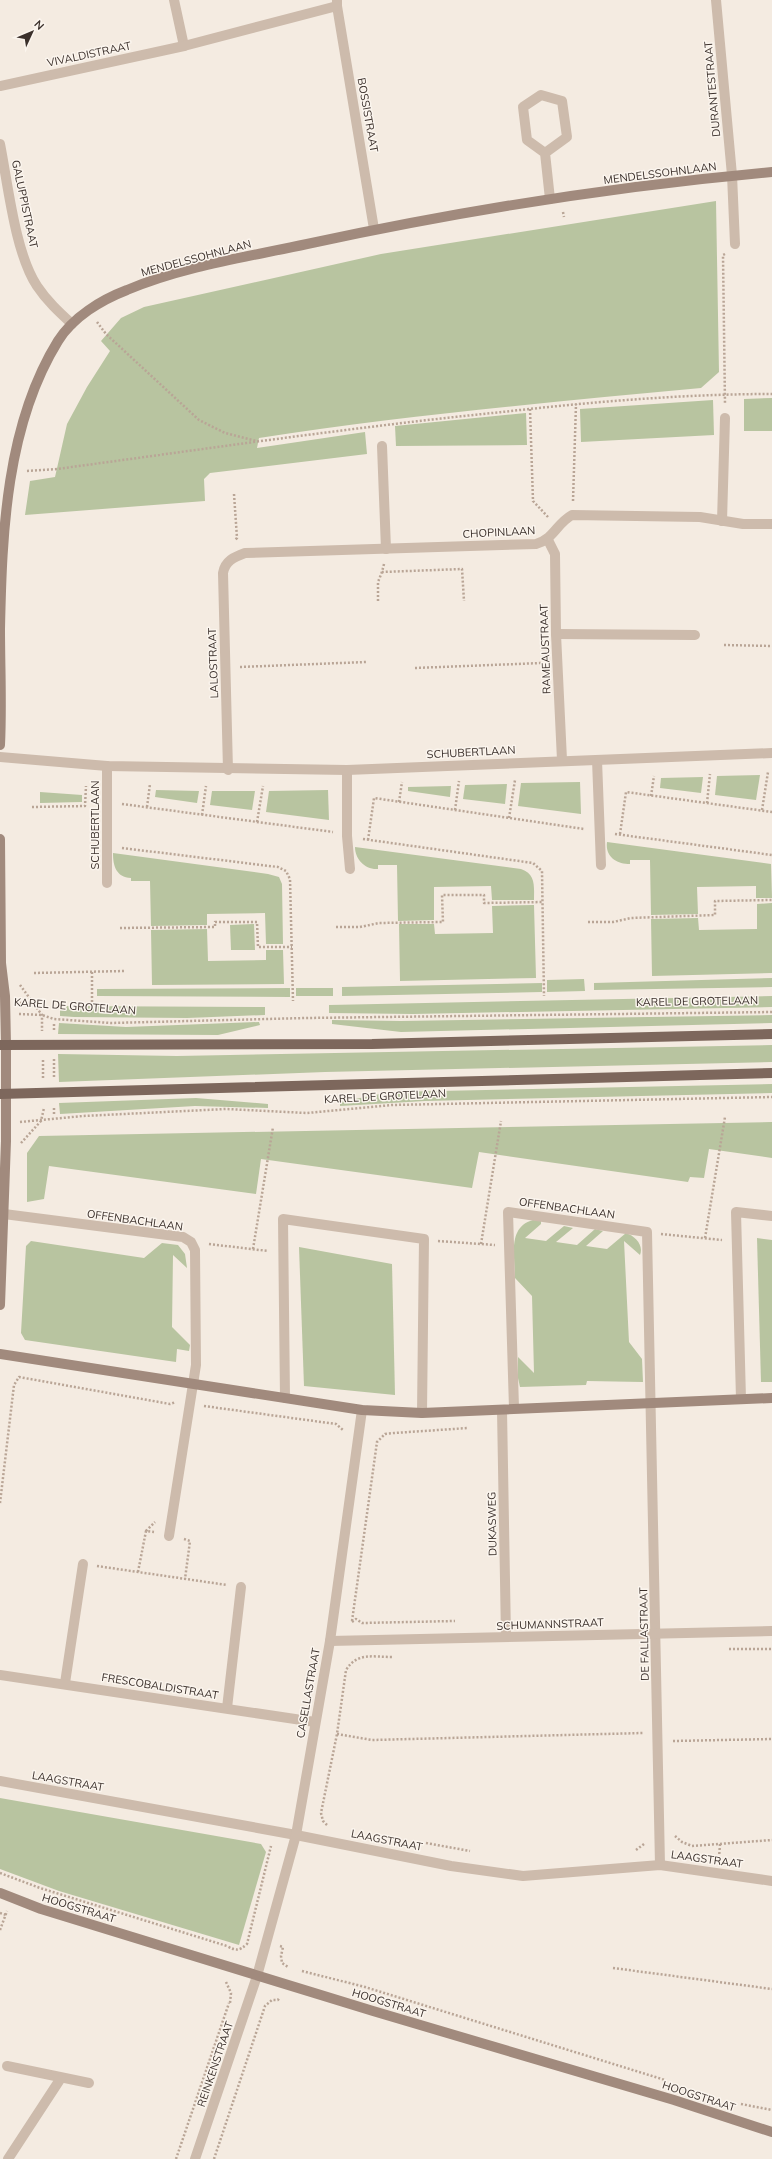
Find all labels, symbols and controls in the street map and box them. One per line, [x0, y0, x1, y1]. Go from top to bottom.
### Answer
north arrow [12, 12, 52, 52]
text: N [31, 17, 47, 33]
street label: VIVALDISTRAAT [46, 38, 133, 70]
street label: DURANTESTRAAT [701, 40, 723, 137]
street label: BOSSISTRAAT [355, 77, 381, 154]
street label: GALUPPISTRAAT [9, 159, 41, 250]
street label: MENDELSSOHNLAAN [603, 159, 717, 187]
street label: MENDELSSOHNLAAN [139, 237, 253, 279]
street label: CHOPINLAAN [462, 523, 536, 541]
street label: RAMEAUSTRAAT [536, 603, 554, 694]
street label: LALOSTRAAT [205, 627, 221, 699]
street label: SCHUBERTLAAN [426, 743, 516, 761]
street label: SCHUBERTLAAN [88, 781, 102, 869]
street label: KAREL DE GROTELAAN [636, 993, 758, 1009]
street label: KAREL DE GROTELAAN [14, 995, 136, 1017]
street label: KAREL DE GROTELAAN [324, 1086, 446, 1106]
street label: OFFENBACHLAAN [518, 1194, 616, 1222]
street label: OFFENBACHLAAN [86, 1206, 184, 1234]
street label: DUKASWEG [484, 1492, 500, 1556]
street label: DE FALLASTRAAT [636, 1587, 652, 1681]
street label: SCHUMANNSTRAAT [496, 1615, 604, 1633]
street label: CASELLASTRAAT [293, 1647, 323, 1739]
street label: FRESCOBALDISTRAAT [101, 1670, 220, 1702]
street label: LAAGSTRAAT [31, 1768, 105, 1794]
street label: LAAGSTRAAT [350, 1826, 424, 1854]
street label: LAAGSTRAAT [670, 1847, 744, 1871]
street label: HOOGSTRAAT [40, 1890, 118, 1926]
street label: HOOGSTRAAT [350, 1985, 428, 2021]
street label: REINKENSTRAAT [194, 2019, 236, 2109]
street label: HOOGSTRAAT [661, 2078, 738, 2115]

